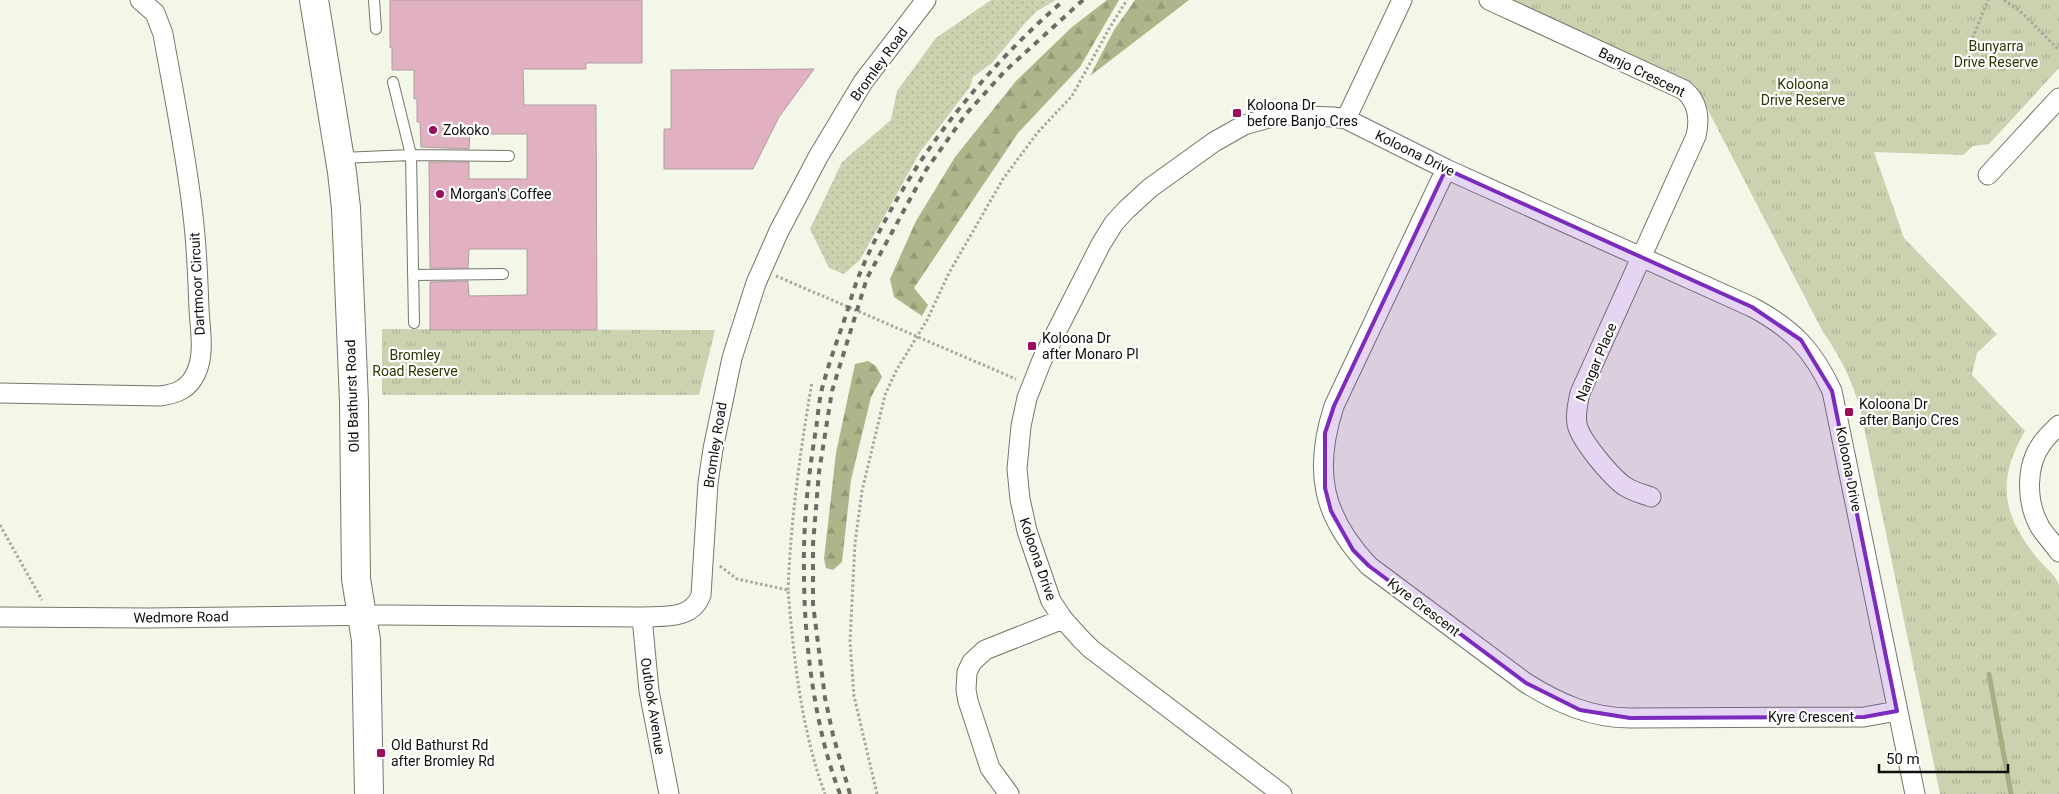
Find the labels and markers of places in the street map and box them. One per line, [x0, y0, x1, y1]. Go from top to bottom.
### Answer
place label: Koloona Dr before Banjo Cres [1247, 97, 1358, 129]
marker: Koloona Dr before Banjo Cres [1231, 107, 1243, 119]
place label: Zokoko [443, 122, 489, 138]
marker: Zokoko [427, 124, 439, 136]
place label: Morgan's Coffee [450, 186, 551, 202]
marker: Morgan's Coffee [434, 188, 446, 200]
place label: Koloona Dr after Monaro Pl [1042, 330, 1139, 362]
marker: Koloona Dr after Monaro Pl [1026, 340, 1038, 352]
place label: Koloona Dr after Banjo Cres [1859, 396, 1959, 428]
marker: Koloona Dr after Banjo Cres [1843, 406, 1855, 418]
place label: Old Bathurst Rd after Bromley Rd [391, 737, 495, 769]
marker: Old Bathurst Rd after Bromley Rd [375, 747, 387, 759]

